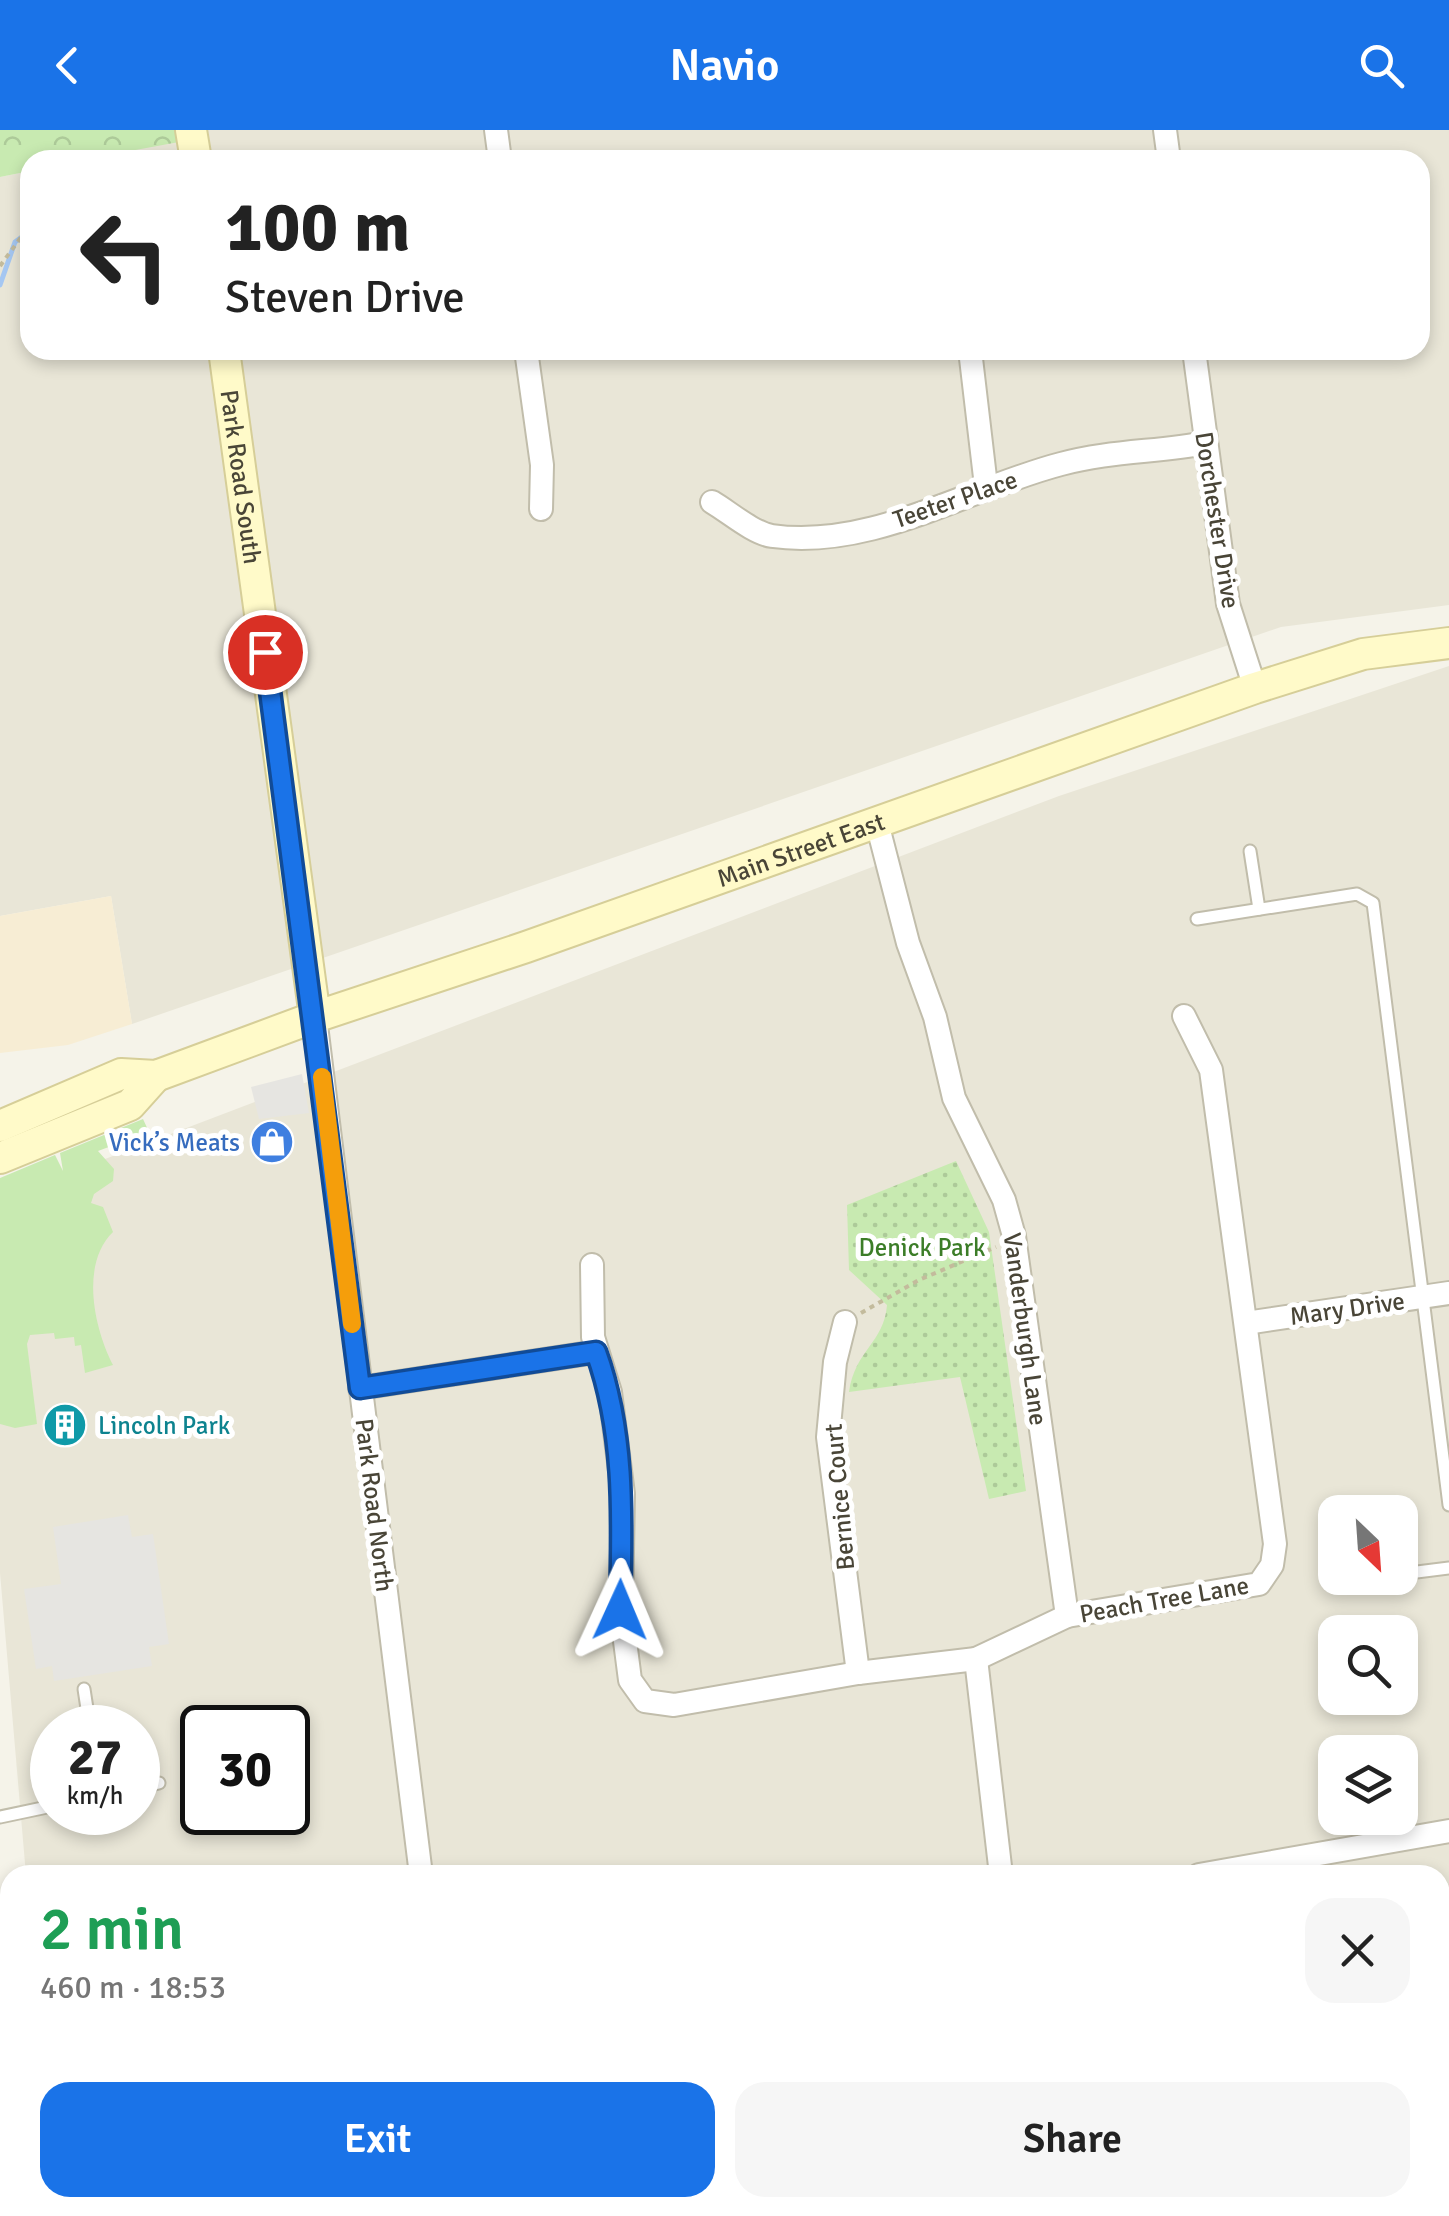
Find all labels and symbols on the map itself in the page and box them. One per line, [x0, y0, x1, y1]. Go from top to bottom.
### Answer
street label: Park Road South [214, 388, 268, 566]
street label: Dorchester Drive [1188, 430, 1247, 611]
street label: Teeter Place [889, 464, 1021, 535]
pin [223, 610, 308, 695]
street label: Main Street East [713, 806, 889, 894]
shop icon: Vick’s Meats [249, 1119, 295, 1165]
place label: Vick’s Meats [109, 1127, 240, 1158]
street label: Vanderburgh Lane [997, 1231, 1054, 1427]
park label: Denick Park [859, 1232, 986, 1263]
street label: Mary Drive [1288, 1285, 1407, 1332]
building icon: Lincoln Park [42, 1402, 88, 1448]
place label: Lincoln Park [98, 1410, 231, 1441]
street label: Park Road North [348, 1417, 401, 1594]
street label: Bernice Court [818, 1422, 861, 1572]
north arrow [1318, 1495, 1418, 1595]
position arrow [568, 1558, 672, 1662]
street label: Peach Tree Lane [1077, 1569, 1251, 1630]
speed limit sign: 30 [180, 1705, 310, 1835]

